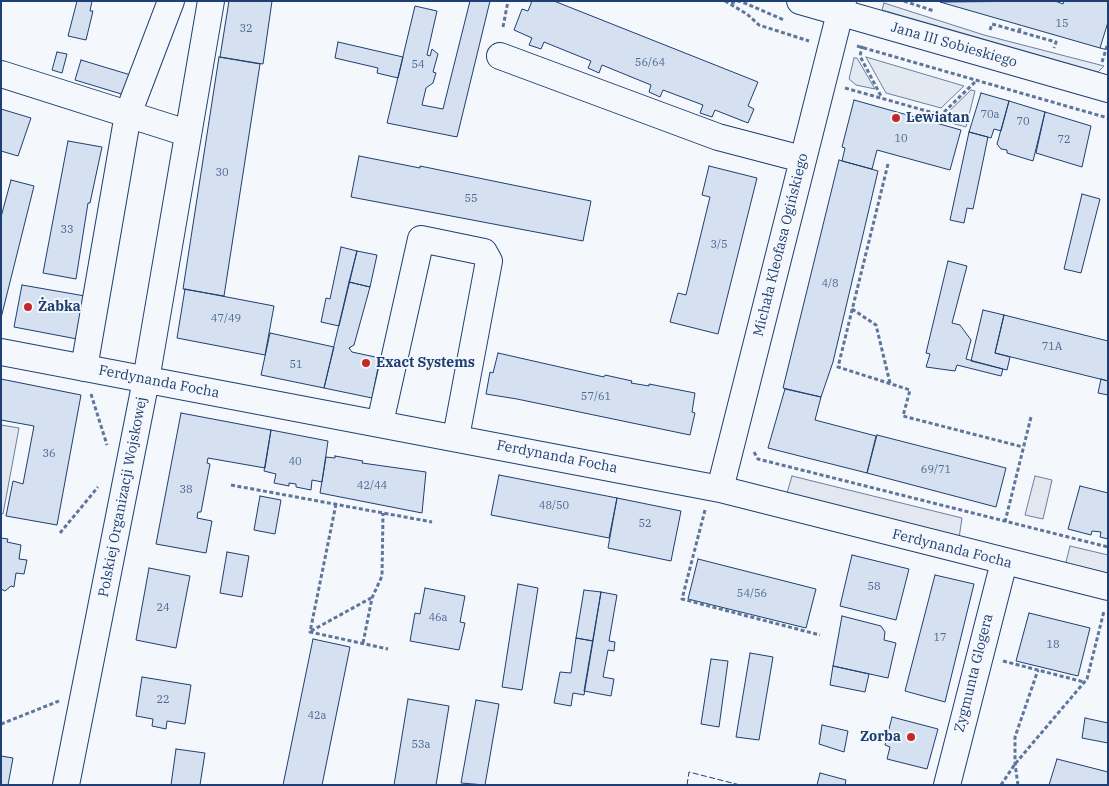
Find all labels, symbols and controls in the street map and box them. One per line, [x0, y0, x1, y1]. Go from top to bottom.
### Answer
house number: 15 [1055, 17, 1069, 31]
street label: Jana III Sobieskiego [889, 19, 1019, 71]
house number: 32 [239, 22, 253, 36]
house number: 56/64 [635, 56, 665, 70]
house number: 54 [411, 58, 425, 72]
house number: 70a [980, 108, 1000, 122]
place label: Lewiatan [906, 110, 970, 126]
marker: Lewiatan [890, 112, 902, 124]
house number: 70 [1016, 115, 1030, 129]
house number: 10 [894, 132, 908, 146]
house number: 72 [1057, 133, 1071, 147]
street label: Michała Kleofasa Ogińskiego [750, 152, 812, 338]
house number: 30 [215, 166, 229, 180]
house number: 55 [464, 192, 478, 206]
house number: 33 [60, 223, 74, 237]
house number: 3/5 [710, 238, 728, 252]
house number: 4/8 [821, 277, 839, 291]
place label: Żabka [38, 299, 81, 315]
marker: Żabka [22, 301, 34, 313]
house number: 47/49 [211, 312, 241, 326]
house number: 71A [1042, 340, 1062, 354]
place label: Exact Systems [376, 355, 475, 371]
marker: Exact Systems [360, 357, 372, 369]
house number: 51 [289, 358, 303, 372]
street label: Ferdynanda Focha [97, 362, 221, 402]
house number: 57/61 [581, 390, 611, 404]
street label: Polskiej Organizacji Wojskowej [95, 395, 151, 599]
street label: Ferdynanda Focha [495, 437, 619, 477]
house number: 36 [42, 447, 56, 461]
house number: 40 [288, 455, 302, 469]
house number: 69/71 [921, 463, 951, 477]
house number: 42/44 [357, 479, 387, 493]
house number: 38 [179, 483, 193, 497]
house number: 48/50 [539, 499, 569, 513]
house number: 52 [638, 517, 652, 531]
street label: Ferdynanda Focha [890, 526, 1014, 572]
house number: 58 [867, 580, 881, 594]
house number: 54/56 [737, 587, 767, 601]
house number: 24 [156, 601, 170, 615]
house number: 46a [428, 611, 448, 625]
street label: Zygmunta Glogera [951, 612, 997, 734]
house number: 17 [933, 631, 947, 645]
house number: 18 [1046, 638, 1060, 652]
house number: 22 [156, 693, 170, 707]
house number: 42a [307, 709, 327, 723]
place label: Zorba [860, 729, 901, 745]
marker: Zorba [905, 731, 917, 743]
house number: 53a [411, 738, 431, 752]

